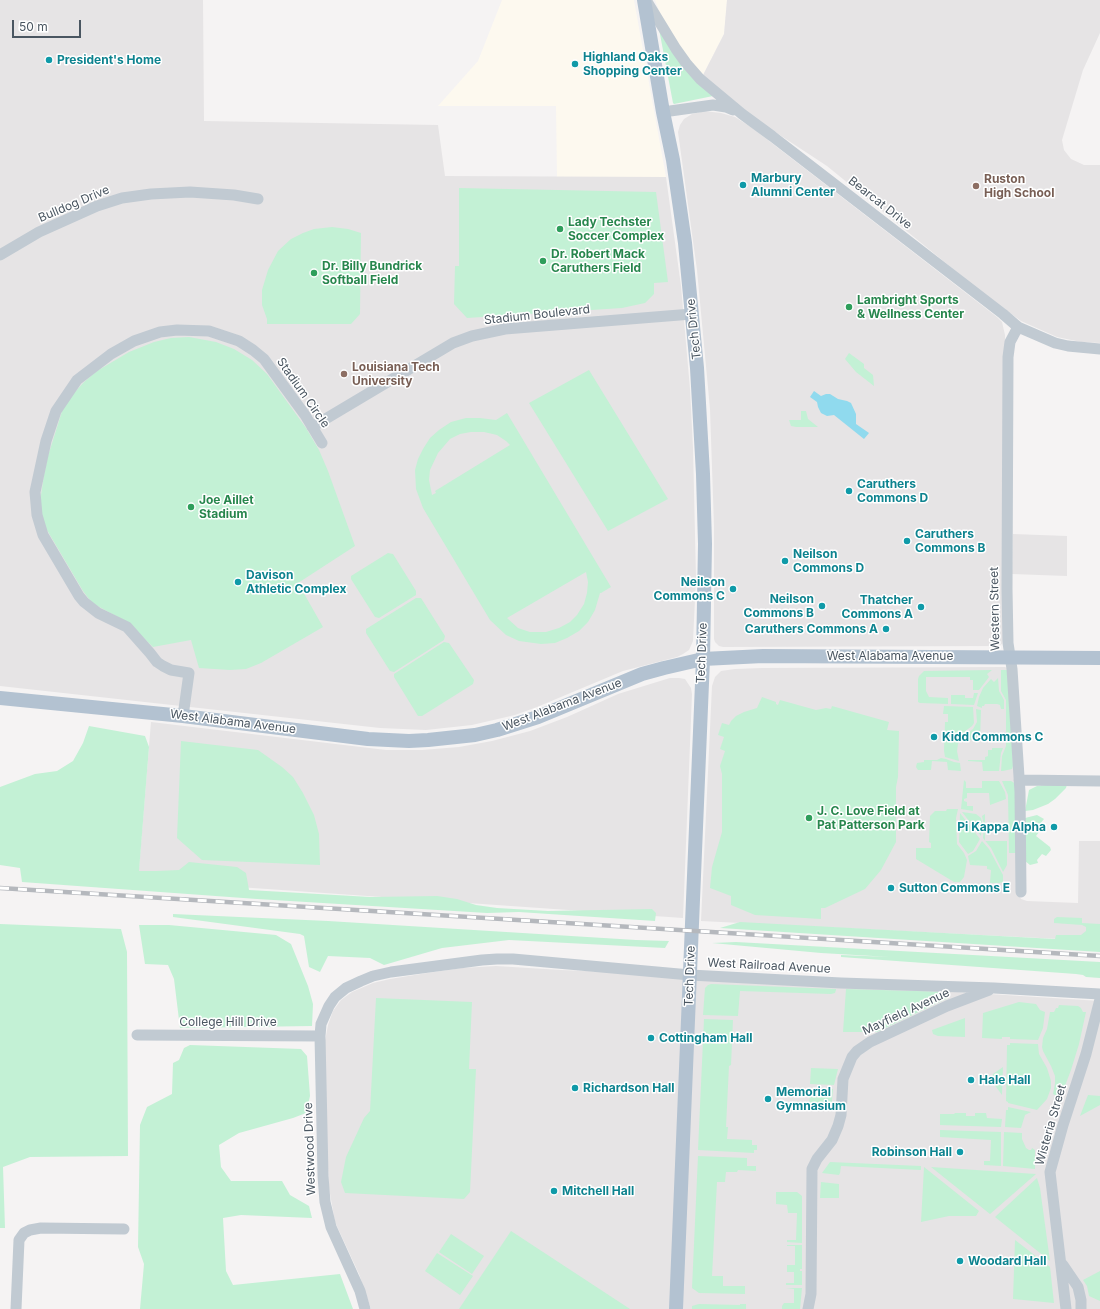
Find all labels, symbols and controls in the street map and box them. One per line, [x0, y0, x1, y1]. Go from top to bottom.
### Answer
scale bar [14, 12, 83, 38]
text: 50 m [19, 19, 48, 34]
place label: Highland Oaks Shopping Center [583, 50, 682, 78]
place label: President's Home [57, 53, 161, 67]
marker: President's Home [44, 55, 54, 65]
marker: Highland Oaks Shopping Center [570, 59, 580, 69]
place label: Marbury Alumni Center [751, 171, 835, 199]
place label: Ruston High School [984, 172, 1054, 200]
street label: Bearcat Drive [845, 174, 915, 232]
marker: Marbury Alumni Center [738, 180, 748, 190]
marker: Ruston High School [971, 181, 981, 191]
street label: Bulldog Drive [36, 183, 112, 225]
place label: Lady Techster Soccer Complex [568, 215, 664, 243]
marker: Lady Techster Soccer Complex [555, 224, 565, 234]
place label: Dr. Robert Mack Caruthers Field [551, 247, 645, 275]
marker: Dr. Robert Mack Caruthers Field [538, 256, 548, 266]
place label: Dr. Billy Bundrick Softball Field [322, 259, 422, 287]
marker: Dr. Billy Bundrick Softball Field [309, 268, 319, 278]
place label: Lambright Sports & Wellness Center [857, 293, 964, 321]
street label: Tech Drive [684, 298, 704, 360]
street label: Stadium Boulevard [483, 302, 591, 328]
marker: Lambright Sports & Wellness Center [844, 302, 854, 312]
street label: Stadium Circle [273, 355, 333, 431]
place label: Louisiana Tech University [352, 360, 440, 388]
marker: Louisiana Tech University [339, 369, 349, 379]
place label: Caruthers Commons D [857, 477, 928, 505]
marker: Caruthers Commons D [844, 486, 854, 496]
place label: Joe Aillet Stadium [199, 493, 254, 521]
marker: Joe Aillet Stadium [186, 502, 196, 512]
place label: Caruthers Commons B [915, 527, 985, 555]
marker: Caruthers Commons B [902, 536, 912, 546]
place label: Neilson Commons D [793, 547, 864, 575]
marker: Neilson Commons D [780, 556, 790, 566]
street label: Western Street [987, 567, 1003, 651]
place label: Davison Athletic Complex [246, 568, 346, 596]
place label: Neilson Commons C [654, 575, 725, 603]
marker: Davison Athletic Complex [233, 577, 243, 587]
marker: Neilson Commons C [728, 584, 738, 594]
place label: Neilson Commons B [744, 592, 814, 620]
place label: Thatcher Commons A [842, 593, 913, 621]
marker: Neilson Commons B [817, 601, 827, 611]
marker: Thatcher Commons A [916, 602, 926, 612]
street label: Tech Drive [694, 622, 710, 684]
place label: Caruthers Commons A [745, 622, 878, 636]
marker: Caruthers Commons A [881, 624, 891, 634]
street label: West Alabama Avenue [827, 649, 953, 663]
street label: West Alabama Avenue [500, 676, 624, 734]
street label: West Alabama Avenue [169, 707, 297, 737]
place label: Kidd Commons C [942, 730, 1043, 744]
marker: Kidd Commons C [929, 732, 939, 742]
place label: J. C. Love Field at Pat Patterson Park [817, 804, 925, 832]
marker: J. C. Love Field at Pat Patterson Park [804, 813, 814, 823]
place label: Pi Kappa Alpha [957, 820, 1046, 834]
marker: Pi Kappa Alpha [1049, 822, 1059, 832]
place label: Sutton Commons E [899, 881, 1010, 895]
marker: Sutton Commons E [886, 883, 896, 893]
street label: Tech Drive [682, 945, 698, 1007]
street label: West Railroad Avenue [707, 956, 831, 976]
street label: Mayfield Avenue [860, 986, 952, 1038]
street label: College Hill Drive [179, 1015, 277, 1029]
place label: Cottingham Hall [659, 1031, 753, 1045]
marker: Cottingham Hall [646, 1033, 656, 1043]
place label: Hale Hall [979, 1073, 1031, 1087]
marker: Hale Hall [966, 1075, 976, 1085]
place label: Richardson Hall [583, 1081, 675, 1095]
marker: Richardson Hall [570, 1083, 580, 1093]
street label: Wisteria Street [1033, 1083, 1069, 1167]
place label: Memorial Gymnasium [776, 1085, 846, 1113]
marker: Memorial Gymnasium [763, 1094, 773, 1104]
street label: Westwood Drive [301, 1102, 319, 1196]
place label: Robinson Hall [872, 1145, 952, 1159]
marker: Robinson Hall [955, 1147, 965, 1157]
place label: Mitchell Hall [562, 1184, 634, 1198]
marker: Mitchell Hall [549, 1186, 559, 1196]
place label: Woodard Hall [968, 1254, 1047, 1268]
marker: Woodard Hall [955, 1256, 965, 1266]

